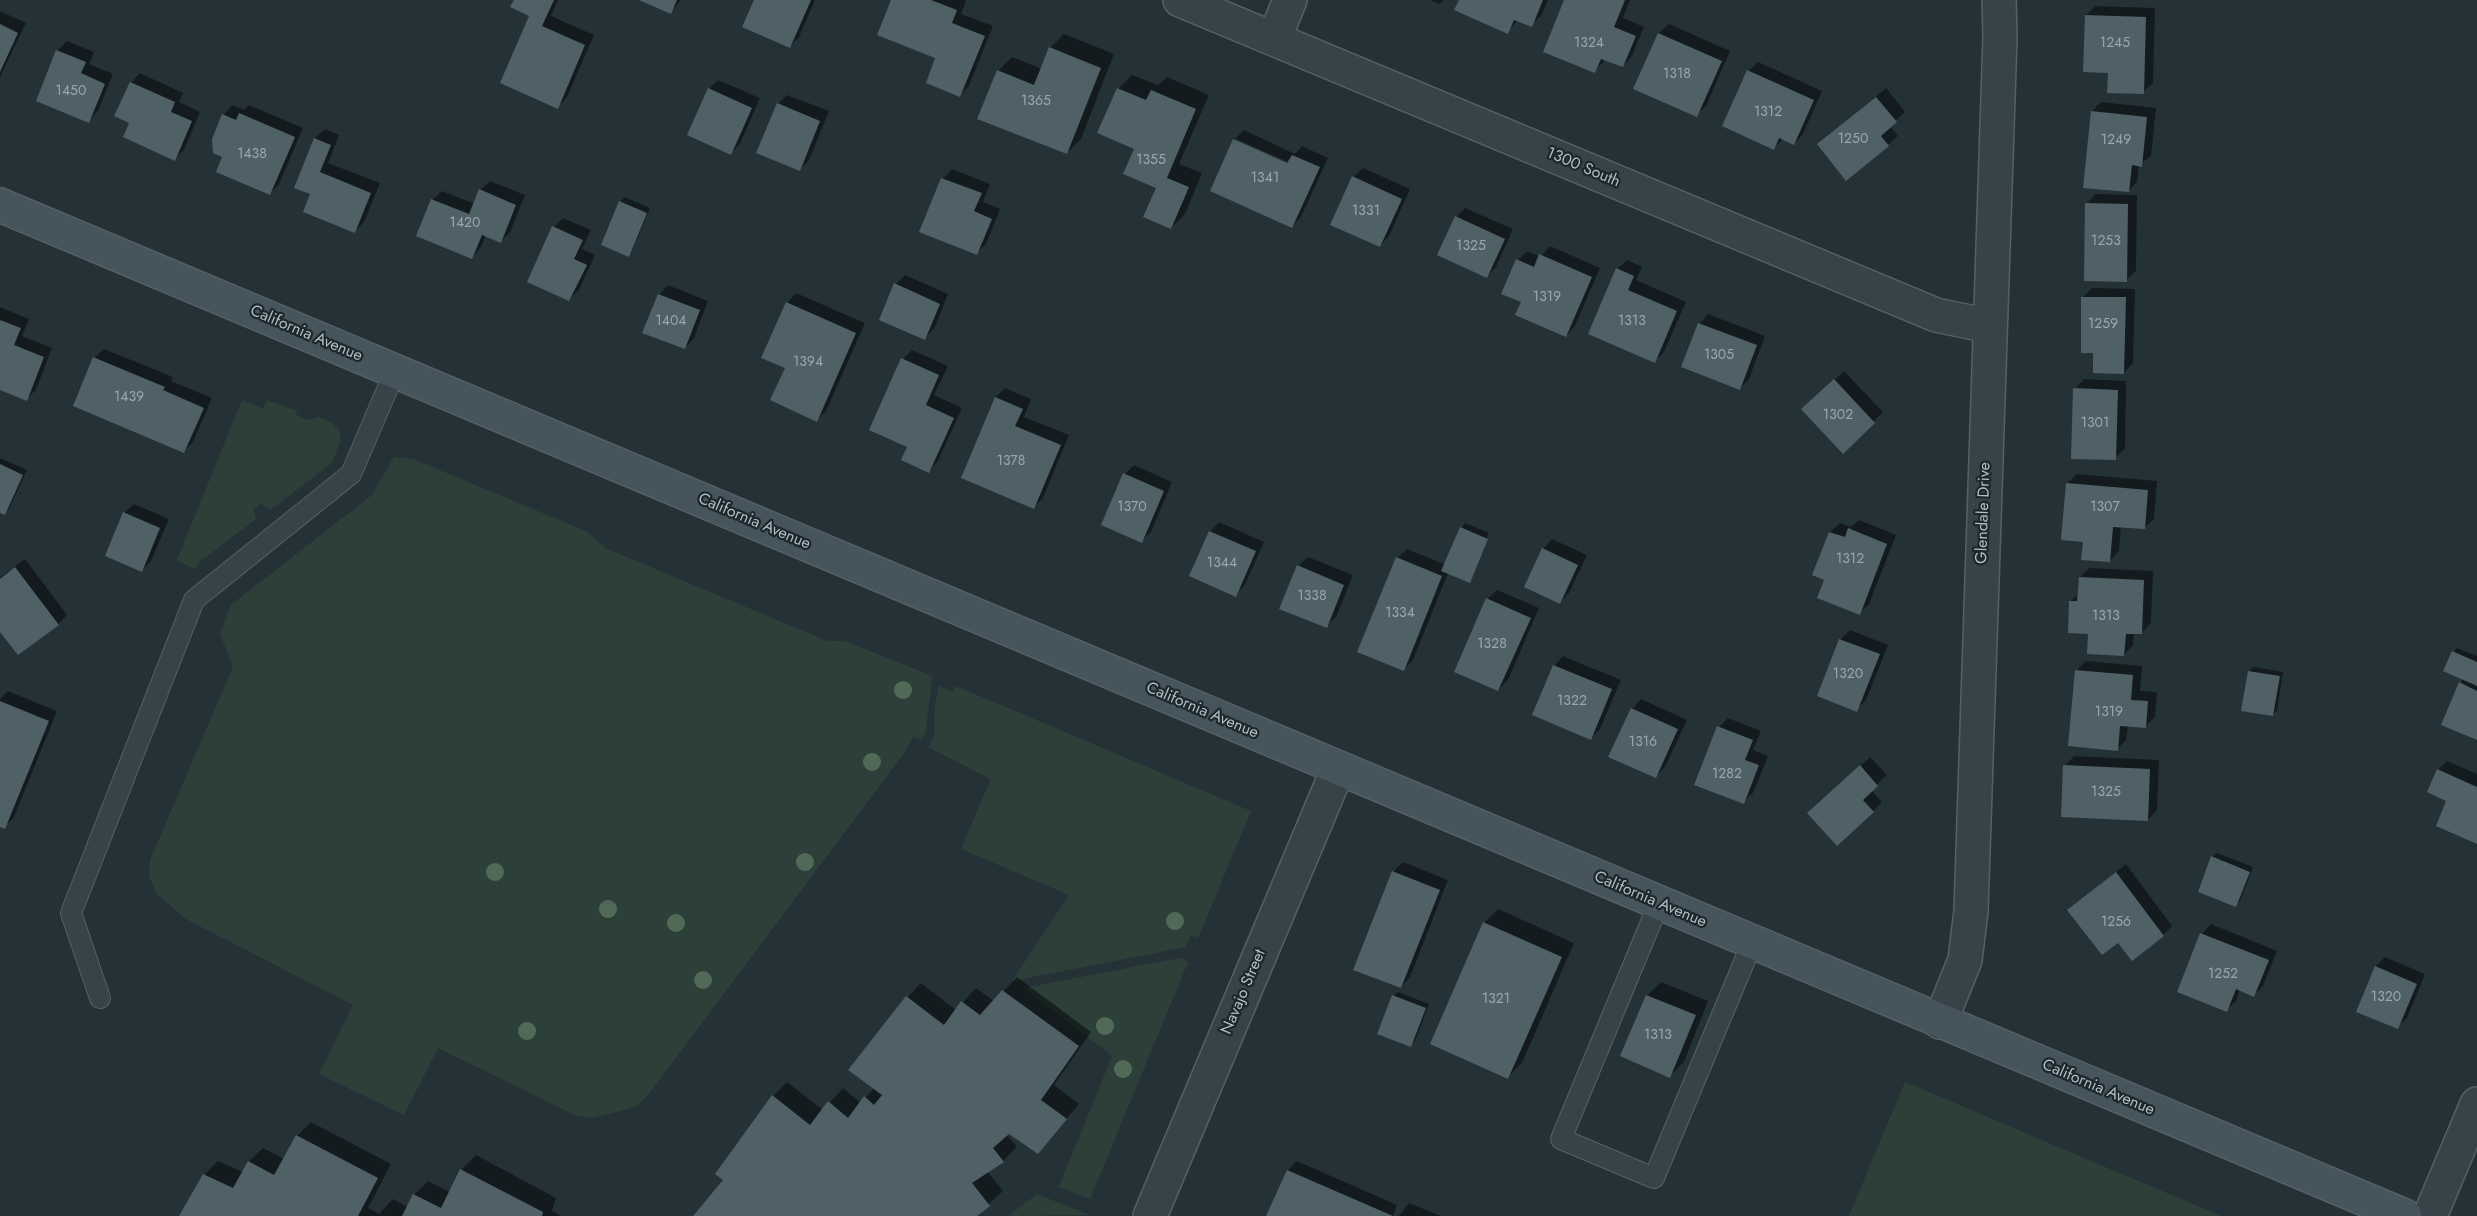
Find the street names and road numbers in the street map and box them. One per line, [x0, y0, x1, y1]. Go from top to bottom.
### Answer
street label: 1300 South [1543, 144, 1623, 192]
street label: California Avenue [247, 302, 365, 366]
street label: Glendale Drive [1973, 462, 1995, 564]
street label: California Avenue [695, 490, 813, 554]
street label: California Avenue [1143, 679, 1261, 743]
street label: California Avenue [1591, 868, 1709, 932]
street label: Navajo Street [1217, 947, 1271, 1037]
street label: California Avenue [2039, 1056, 2157, 1120]

